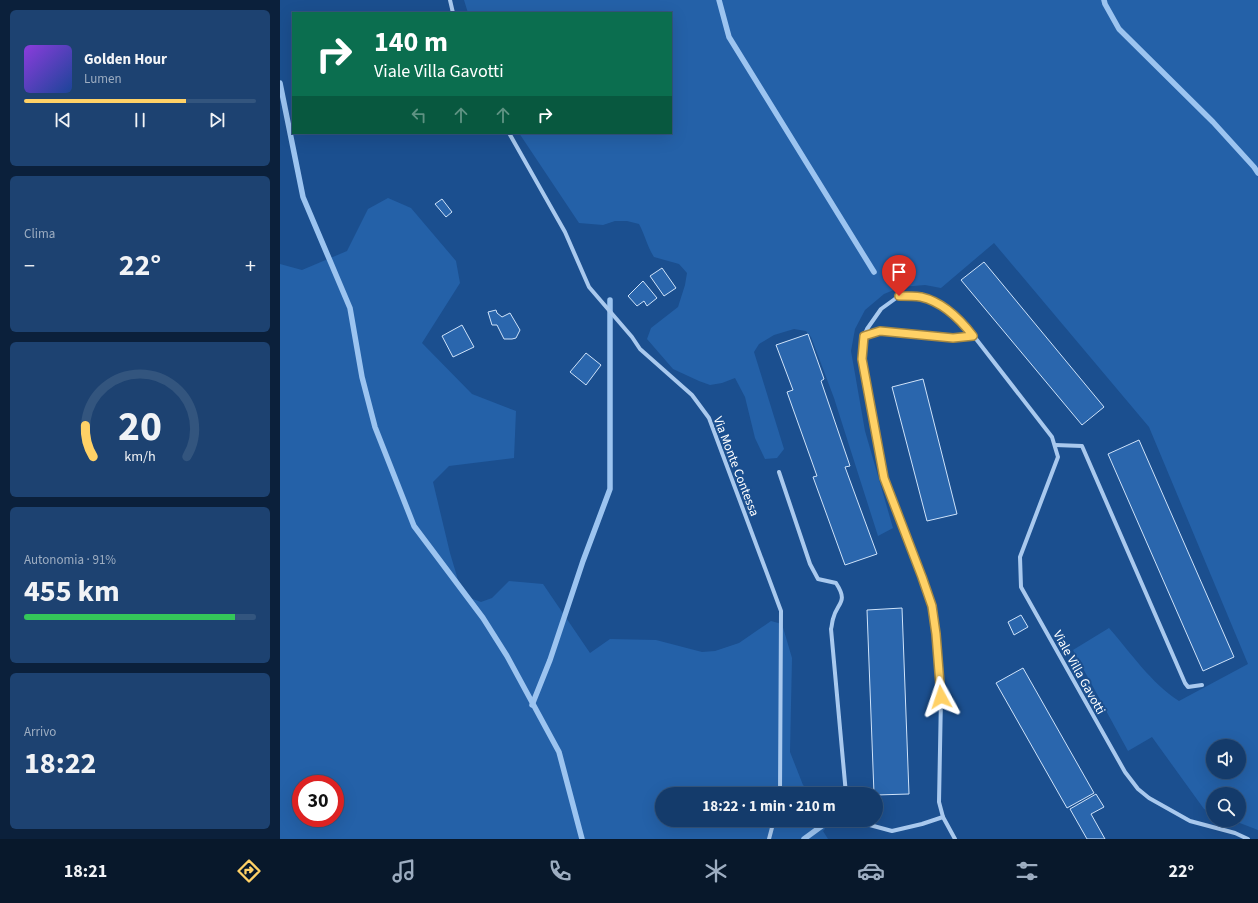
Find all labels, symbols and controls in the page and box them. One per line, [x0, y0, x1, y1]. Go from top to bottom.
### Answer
text: 140 m [374, 22, 448, 62]
icon: right [308, 28, 360, 80]
text: Golden Hour [84, 49, 167, 70]
text: Viale Villa Gavotti [374, 59, 504, 84]
text: Lumen [84, 70, 122, 88]
icon: left [408, 104, 430, 126]
icon: ahead [450, 104, 472, 126]
icon: ahead [492, 104, 514, 126]
icon: right [534, 104, 556, 126]
icon: previous [52, 109, 74, 131]
icon: pause [129, 109, 151, 131]
icon: next [206, 109, 228, 131]
text: Clima [24, 225, 55, 243]
text: 22° [119, 244, 161, 287]
text: − [24, 250, 35, 282]
text: + [245, 250, 256, 282]
pin [882, 255, 916, 296]
icon: arrive [888, 261, 910, 283]
text: 20 [118, 397, 162, 457]
street label: Via Monte Contessa [709, 414, 763, 519]
text: km/h [124, 446, 156, 467]
text: Autonomia · 91% [24, 551, 116, 569]
text: 455 km [24, 570, 120, 613]
street label: Viale Villa Gavotti [1049, 627, 1110, 718]
position arrow [920, 676, 962, 718]
text: Arrivo [24, 723, 56, 741]
map controls [1206, 739, 1246, 827]
button: sound [1206, 739, 1246, 779]
text: 18:22 [24, 742, 96, 785]
speed limit sign: 30 [292, 775, 344, 827]
button: search [1206, 787, 1246, 827]
text: 18:22 · 1 min · 210 m [702, 796, 836, 817]
icon: directions [235, 857, 263, 885]
icon: music [390, 857, 418, 885]
icon: phone [546, 857, 574, 885]
icon: climate [702, 857, 730, 885]
icon: car [857, 857, 885, 885]
icon: filters [1013, 857, 1041, 885]
text: 18:21 [64, 859, 107, 884]
text: 22° [1169, 859, 1194, 884]

